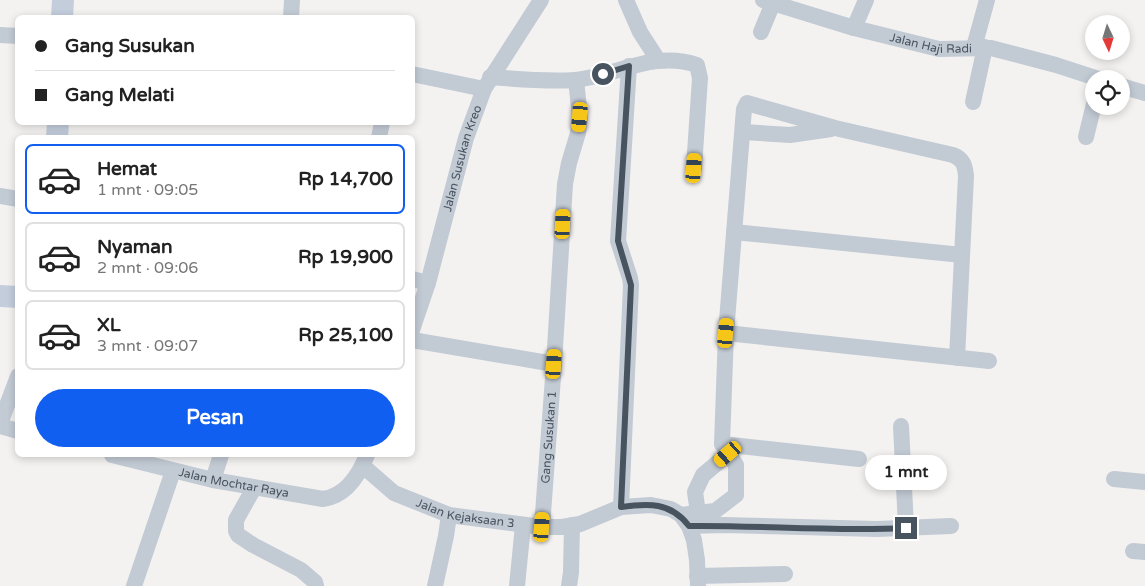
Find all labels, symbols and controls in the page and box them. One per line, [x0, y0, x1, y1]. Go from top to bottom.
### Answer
north arrow [1085, 15, 1130, 60]
map controls [1085, 15, 1130, 115]
street label: Jalan Haji Radi [888, 30, 972, 56]
text: Gang Susukan [65, 35, 195, 57]
route start [592, 63, 614, 85]
button: locate [1085, 70, 1130, 115]
text: Gang Melati [65, 84, 175, 106]
car [571, 101, 588, 133]
street label: Jalan Susukan Kreo [440, 103, 485, 213]
car [685, 153, 702, 183]
icon: car [37, 157, 82, 202]
text: Hemat [97, 158, 157, 180]
text: Rp 14,700 [298, 168, 393, 190]
text: 1 mnt · 09:05 [97, 180, 198, 200]
car [554, 209, 571, 239]
icon: car [37, 235, 82, 280]
text: Nyaman [97, 236, 173, 258]
text: Rp 19,900 [298, 246, 393, 268]
text: 2 mnt · 09:06 [97, 258, 198, 278]
icon: car [37, 313, 82, 358]
text: XL [97, 314, 121, 336]
car [717, 317, 734, 349]
text: Rp 25,100 [298, 324, 393, 346]
text: 3 mnt · 09:07 [97, 336, 198, 356]
car [545, 349, 562, 379]
button: Pesan [35, 389, 395, 447]
street label: Gang Susukan 1 [538, 391, 559, 484]
car [711, 438, 744, 470]
callout: 1 mnt [865, 456, 947, 490]
text: 1 mnt [884, 462, 928, 482]
street label: Jalan Mochtar Raya [177, 465, 290, 500]
street label: Jalan Kejaksaan 3 [414, 496, 515, 530]
car [533, 512, 550, 542]
route end [895, 517, 917, 539]

